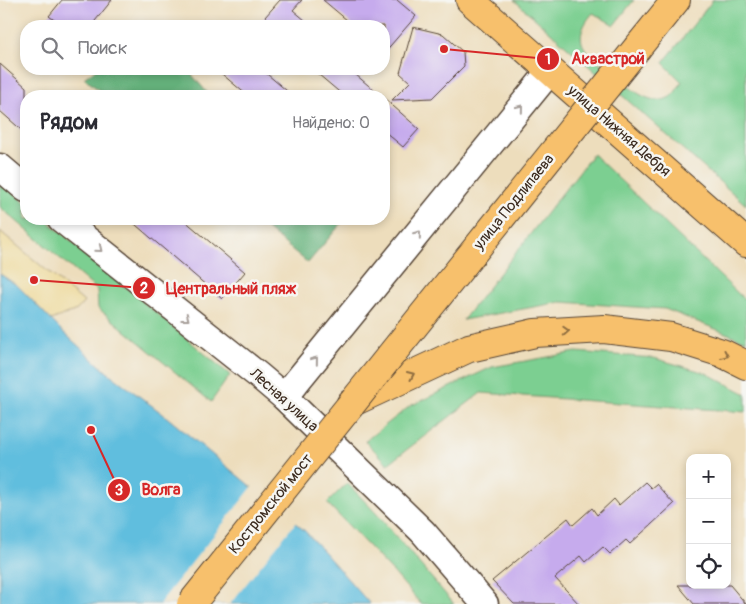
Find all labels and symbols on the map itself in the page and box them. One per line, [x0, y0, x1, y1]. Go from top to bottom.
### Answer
callout: Аквастрой [536, 43, 655, 74]
text: Аквастрой [571, 49, 645, 69]
text: 1 [545, 50, 551, 69]
street label: улица Нижняя Дебря [563, 80, 674, 181]
one-way arrow [515, 105, 523, 114]
street label: улица Подлипаева [469, 150, 558, 254]
one-way arrow [412, 231, 420, 240]
one-way arrow [93, 243, 102, 252]
callout: Центральный пляж [131, 273, 306, 304]
text: 2 [140, 279, 148, 298]
text: Центральный пляж [166, 279, 297, 299]
one-way arrow [180, 313, 189, 321]
one-way arrow [562, 325, 570, 336]
one-way arrow [720, 348, 729, 359]
one-way arrow [309, 357, 318, 366]
street label: Лесная улица [245, 363, 322, 436]
one-way arrow [406, 370, 415, 381]
street label: Костромской мост [225, 450, 317, 558]
callout: Волга [107, 474, 191, 505]
text: Волга [142, 480, 181, 500]
text: 3 [115, 481, 123, 500]

